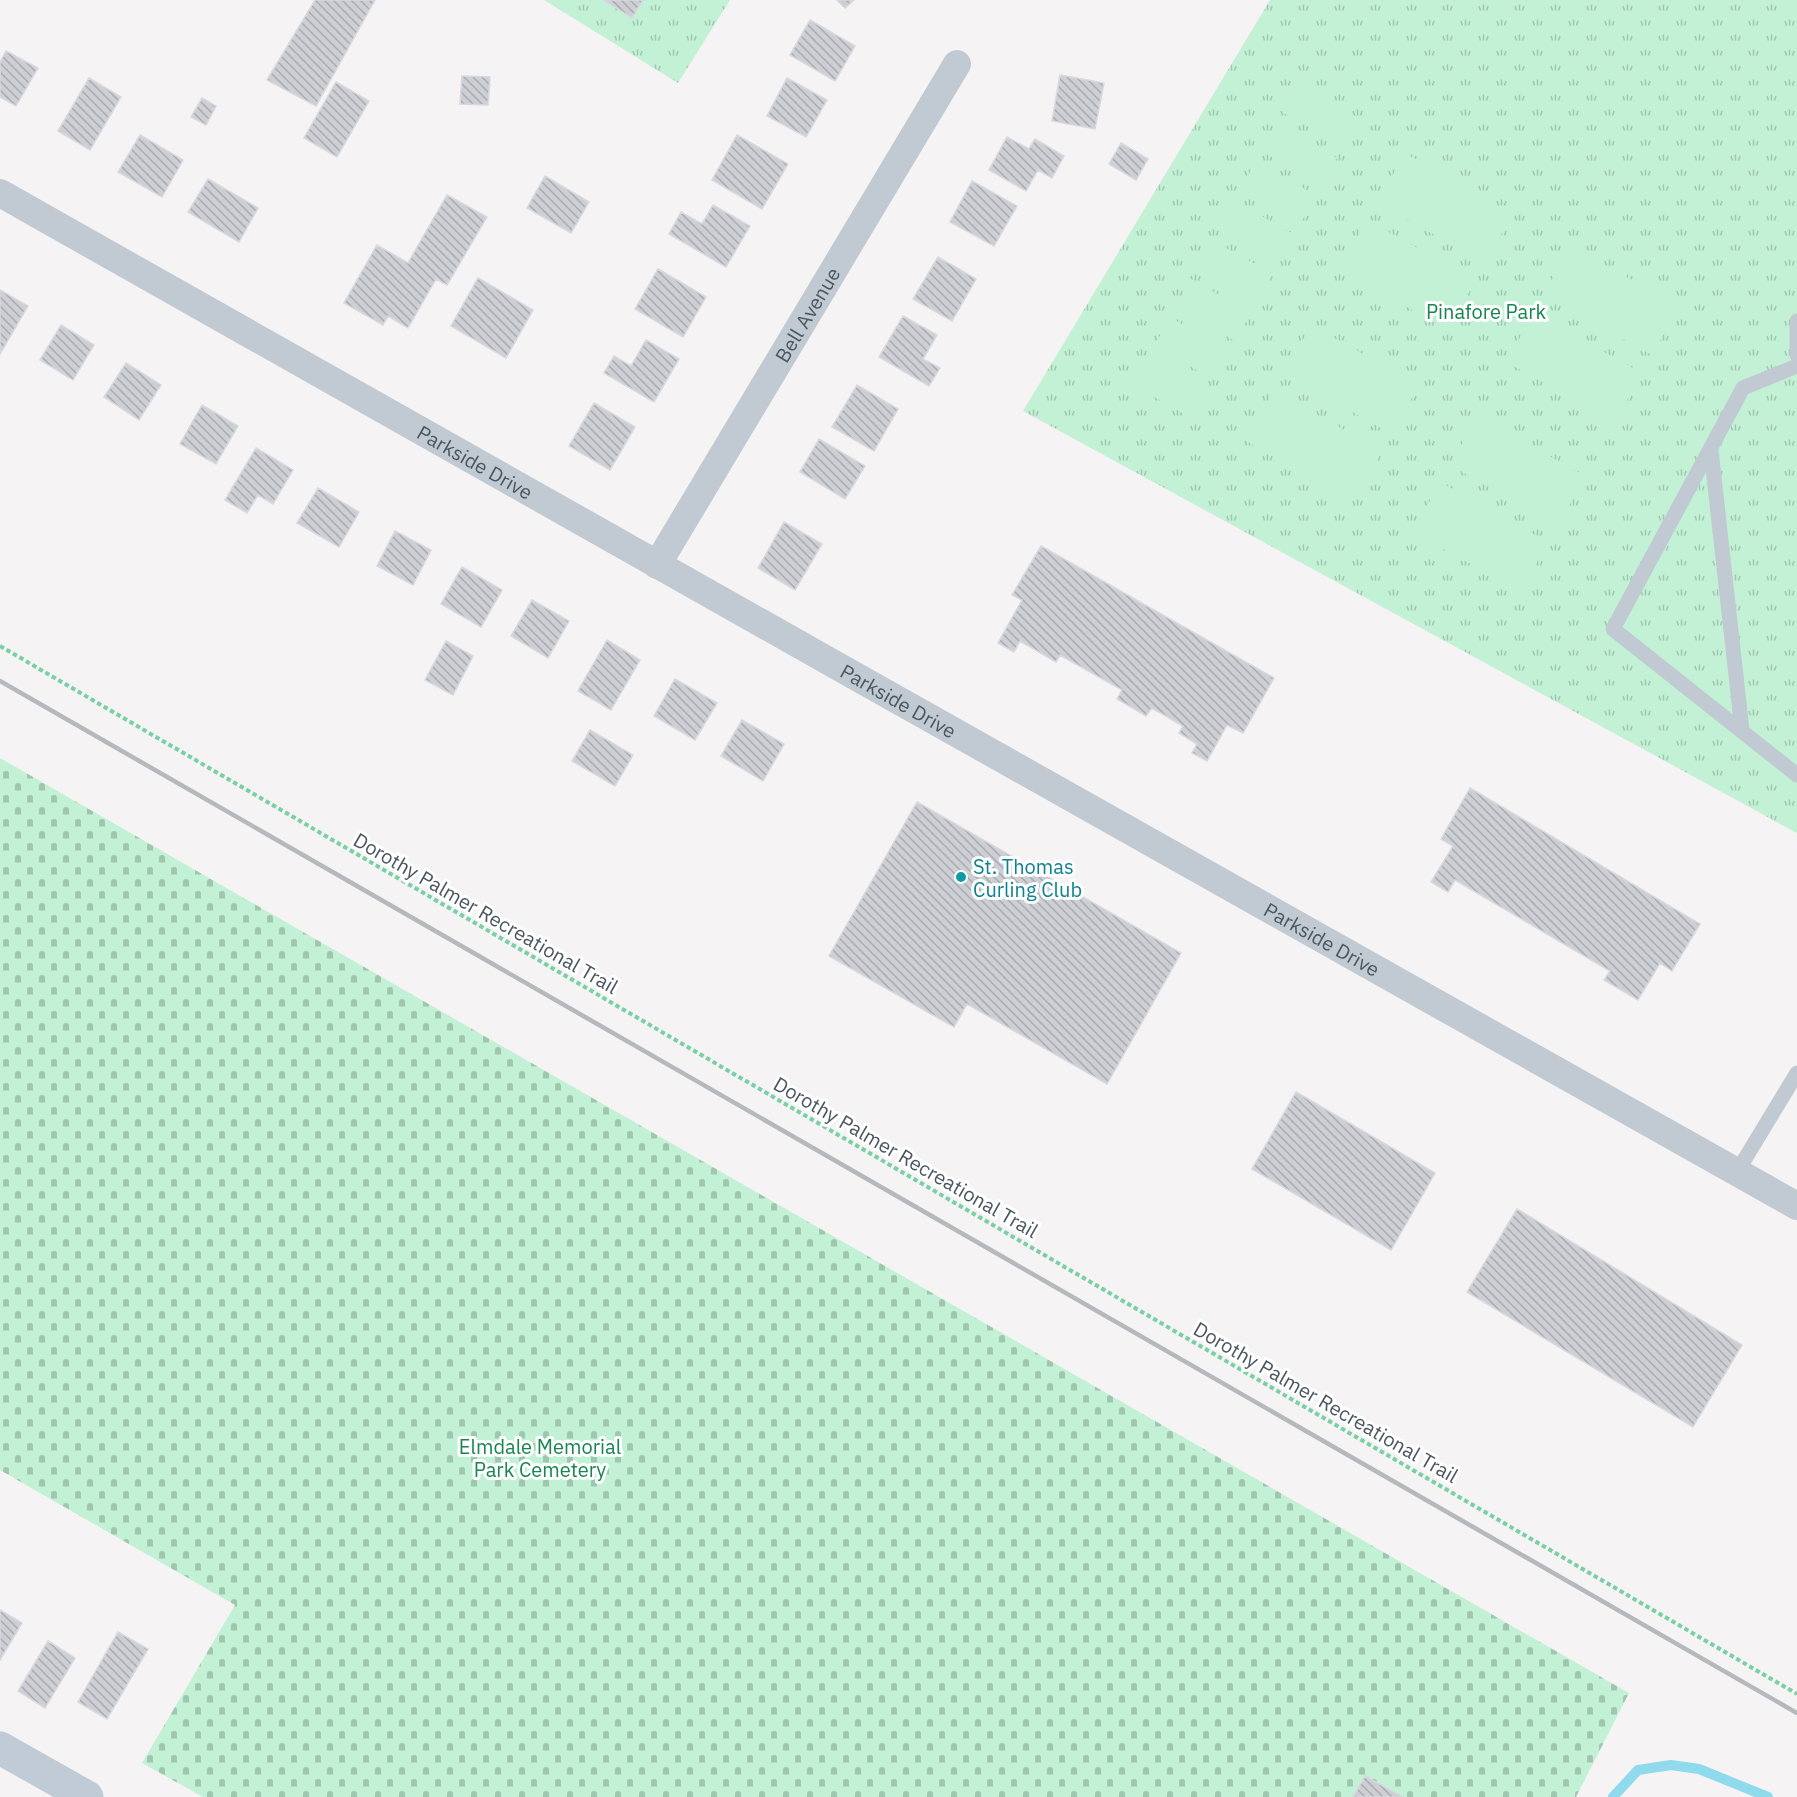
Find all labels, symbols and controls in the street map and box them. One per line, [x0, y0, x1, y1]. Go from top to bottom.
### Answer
street label: Bell Avenue [768, 262, 846, 367]
park label: Pinafore Park [1426, 298, 1547, 325]
street label: Parkside Drive [412, 418, 538, 505]
street label: Parkside Drive [836, 657, 961, 744]
street label: Dorothy Palmer Recreational Trail [349, 826, 623, 1000]
place label: St. Thomas Curling Club [973, 853, 1082, 903]
marker: St. Thomas Curling Club [954, 870, 968, 884]
street label: Parkside Drive [1259, 896, 1385, 982]
street label: Dorothy Palmer Recreational Trail [769, 1070, 1043, 1244]
street label: Dorothy Palmer Recreational Trail [1189, 1315, 1463, 1489]
park label: Elmdale Memorial Park Cemetery [459, 1433, 621, 1483]

